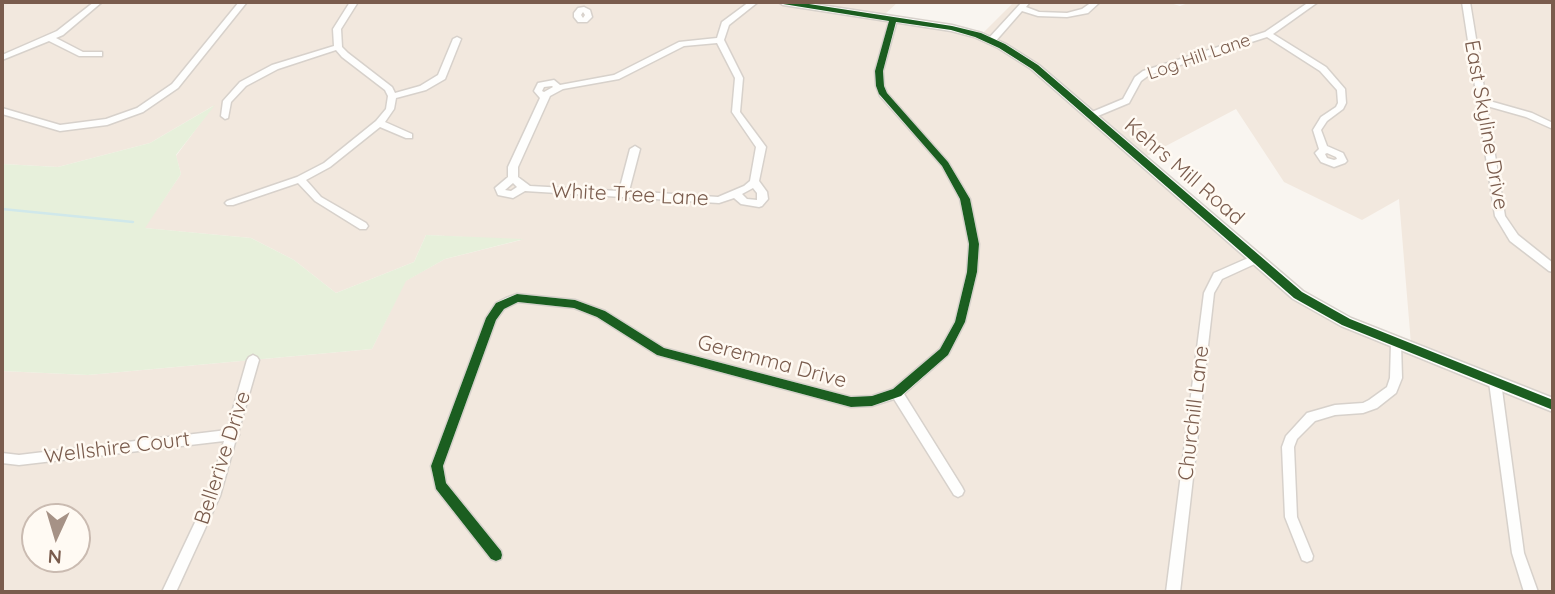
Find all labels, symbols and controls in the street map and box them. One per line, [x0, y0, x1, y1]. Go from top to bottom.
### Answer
street label: Log Hill Lane [1145, 29, 1253, 85]
street label: East Skyline Drive [1459, 38, 1513, 212]
street label: Kehrs Mill Road [1119, 113, 1249, 231]
street label: White Tree Lane [551, 178, 709, 212]
street label: Geremma Drive [695, 330, 849, 394]
street label: Churchill Lane [1173, 344, 1215, 482]
street label: Bellerive Drive [190, 388, 256, 528]
street label: Wellshire Court [43, 427, 191, 469]
north arrow [21, 503, 91, 573]
text: N [47, 544, 62, 569]

